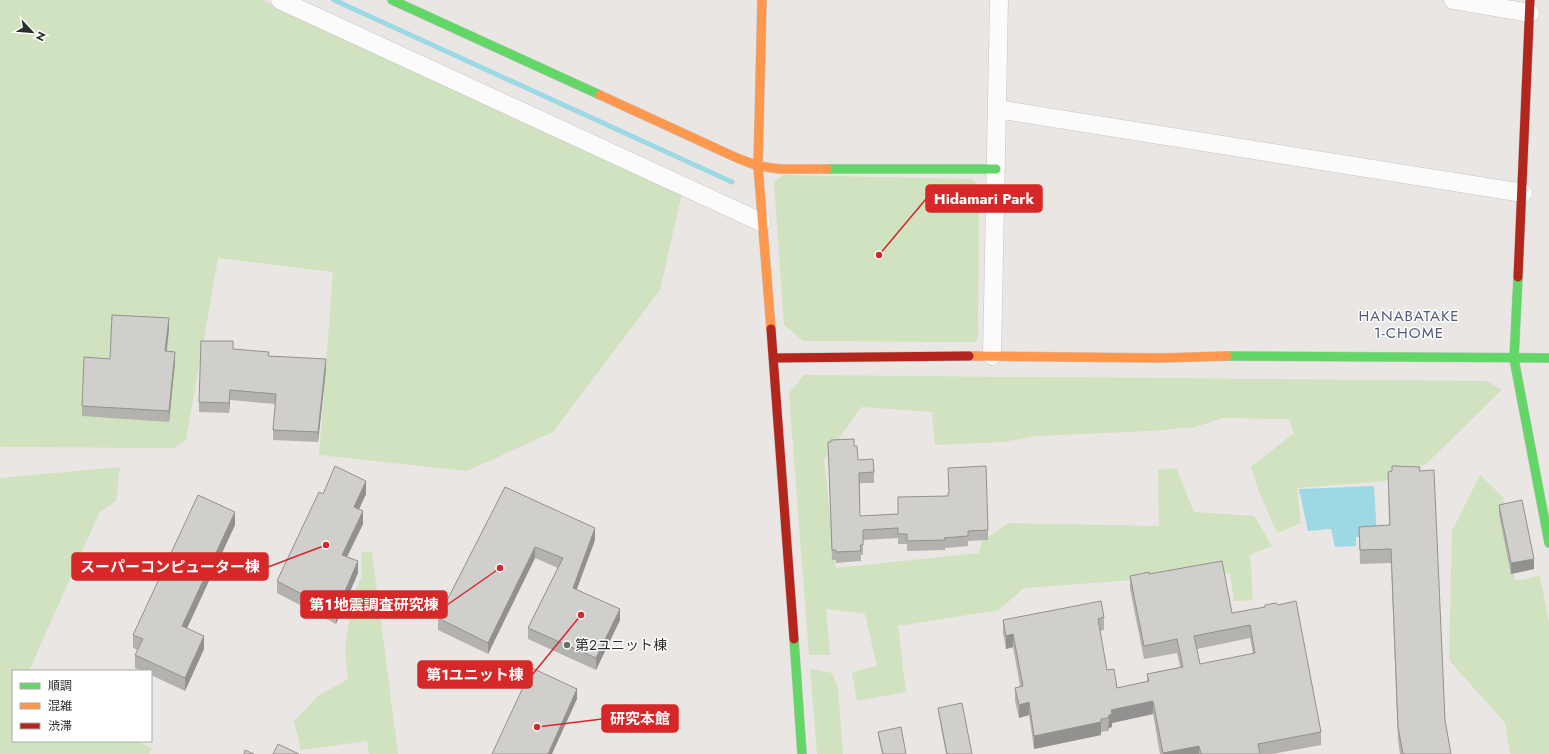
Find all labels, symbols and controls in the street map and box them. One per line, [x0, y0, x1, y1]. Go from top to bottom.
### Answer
north arrow [12, 12, 52, 52]
text: N [32, 29, 50, 44]
callout: Hidamari Park [926, 185, 1042, 212]
text: Hidamari Park [934, 188, 1034, 210]
district label: HANABATAKE 1-CHOME [1358, 305, 1460, 344]
callout: スーパーコンピューター棟 [72, 553, 268, 580]
text: スーパーコンピューター棟 [80, 556, 260, 578]
callout: 第１地震調査研究棟 [301, 591, 447, 618]
text: 第１地震調査研究棟 [309, 594, 439, 616]
place label: 第2ユニット棟 [575, 635, 667, 655]
marker: 第2ユニット棟 [562, 640, 572, 650]
callout: 第1ユニット棟 [418, 661, 532, 688]
text: 第1ユニット棟 [426, 664, 524, 686]
legend [12, 670, 152, 742]
text: 順調 [48, 677, 72, 695]
text: 混雑 [48, 697, 72, 715]
callout: 研究本館 [602, 705, 678, 732]
text: 研究本館 [610, 708, 670, 730]
text: 渋滞 [48, 717, 72, 735]

